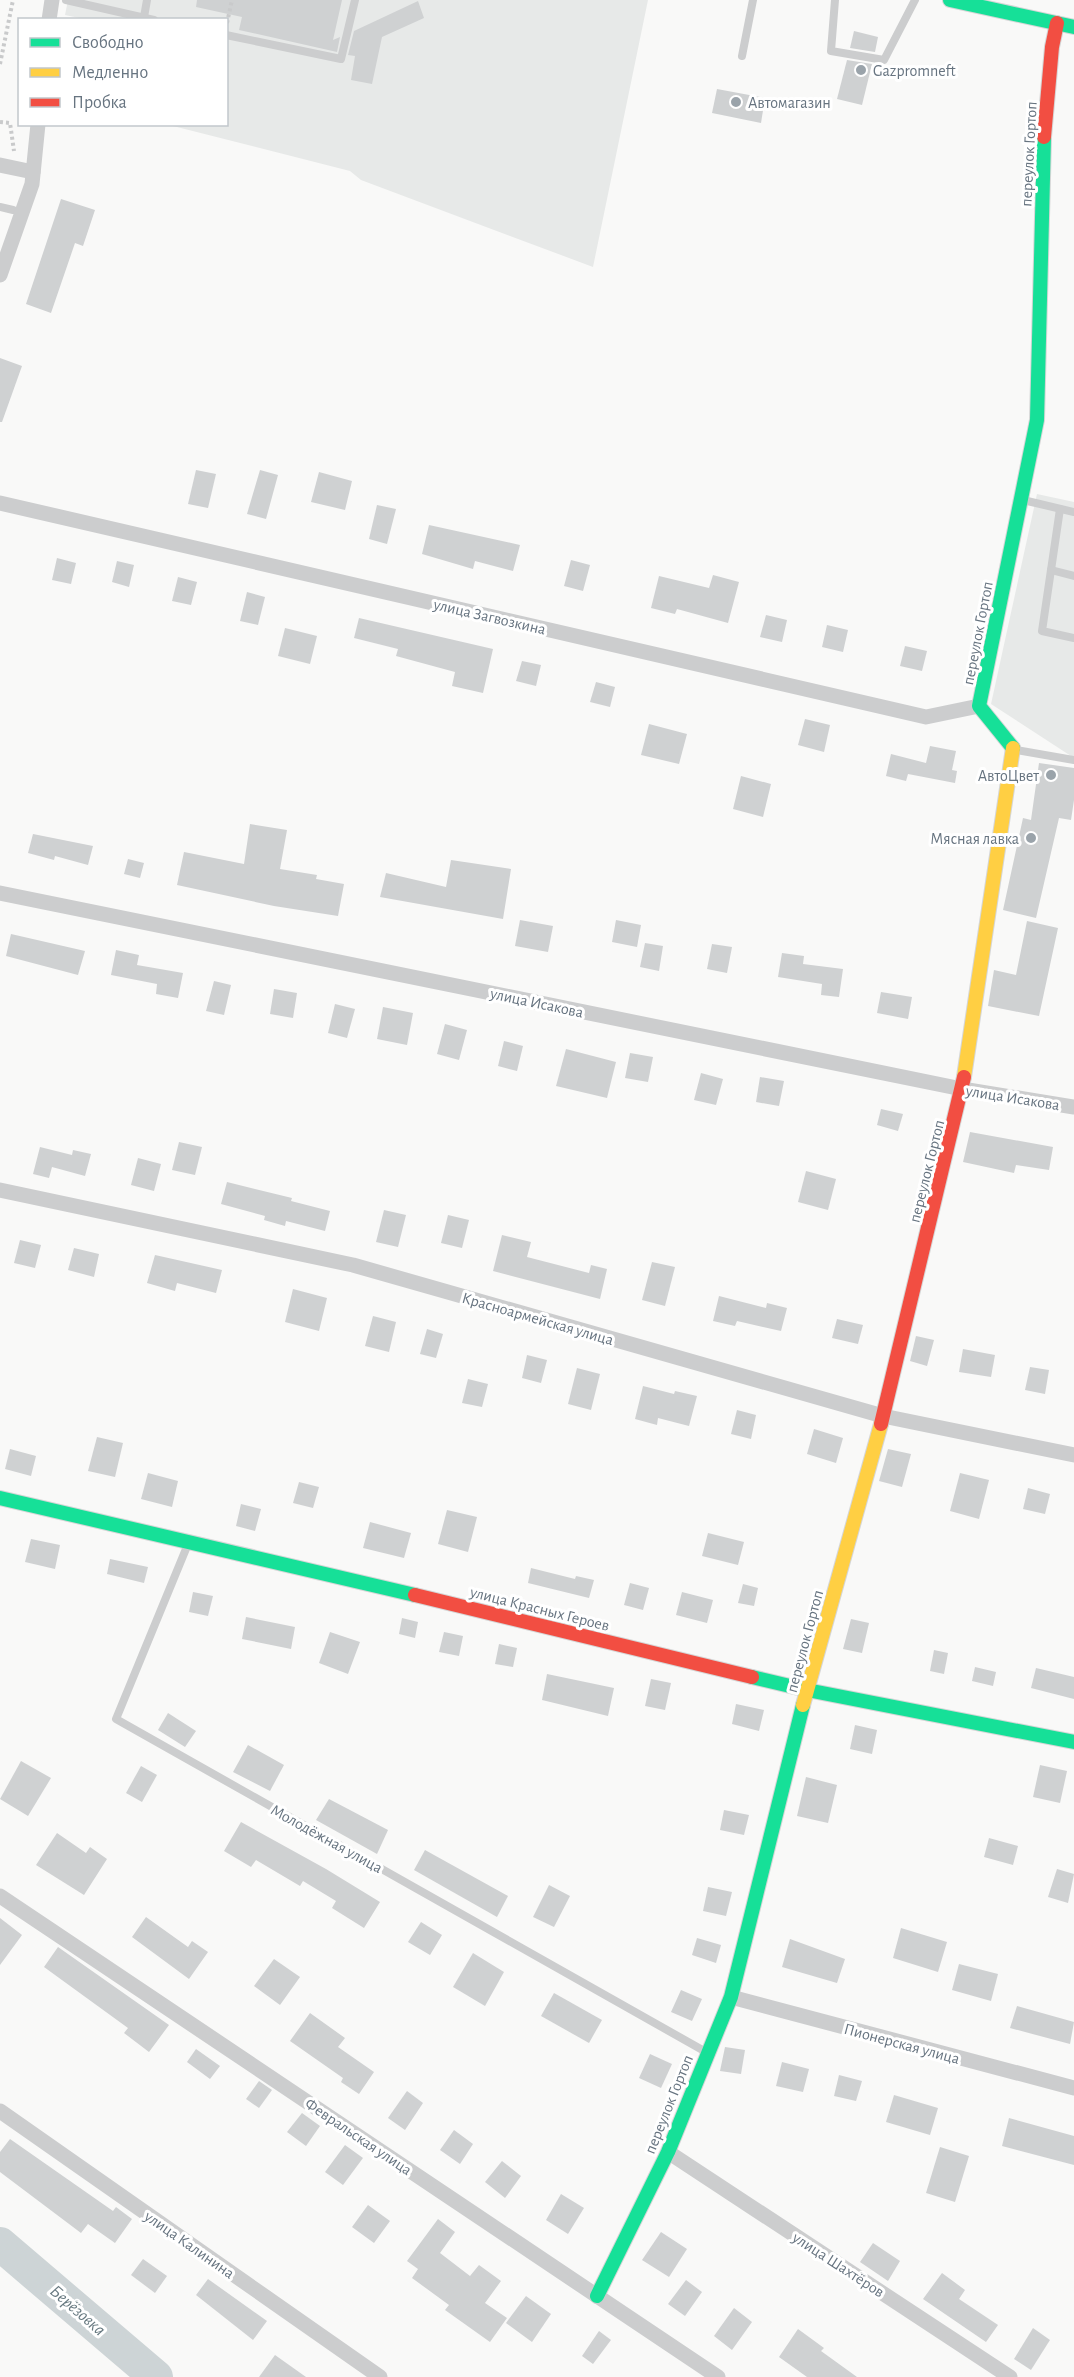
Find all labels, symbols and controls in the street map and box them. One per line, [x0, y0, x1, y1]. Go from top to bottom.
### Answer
legend [18, 18, 228, 126]
text: Свободно [72, 33, 144, 52]
marker: Gazpromneft [854, 63, 868, 77]
place label: Gazpromneft [873, 63, 956, 79]
text: Медленно [72, 64, 148, 82]
text: Пробка [72, 93, 127, 112]
marker: Автомагазин [729, 95, 743, 109]
place label: Автомагазин [748, 95, 831, 111]
street label: переулок Гортоп [1018, 101, 1041, 207]
street label: переулок Гортоп [960, 580, 997, 687]
street label: улица Загвозкина [431, 596, 547, 639]
place label: АвтоЦвет [978, 768, 1039, 784]
marker: АвтоЦвет [1044, 768, 1058, 782]
place label: Мясная лавка [930, 831, 1019, 847]
marker: Мясная лавка [1024, 831, 1038, 845]
street label: улица Исакова [488, 985, 585, 1022]
street label: улица Исакова [964, 1083, 1061, 1114]
street label: переулок Гортоп [906, 1118, 948, 1225]
street label: Красноармейская улица [460, 1290, 615, 1349]
street label: улица Красных Героев [467, 1584, 611, 1635]
street label: переулок Гортоп [784, 1588, 827, 1694]
street label: Молодёжная улица [267, 1802, 385, 1877]
street label: Пионерская улица [842, 2021, 961, 2068]
street label: переулок Гортоп [642, 2053, 697, 2157]
street label: Февральская улица [302, 2095, 415, 2179]
street label: улица Калинина [140, 2207, 237, 2282]
street label: улица Шахтёров [788, 2229, 887, 2301]
water label: Берёзовка [46, 2282, 108, 2339]

